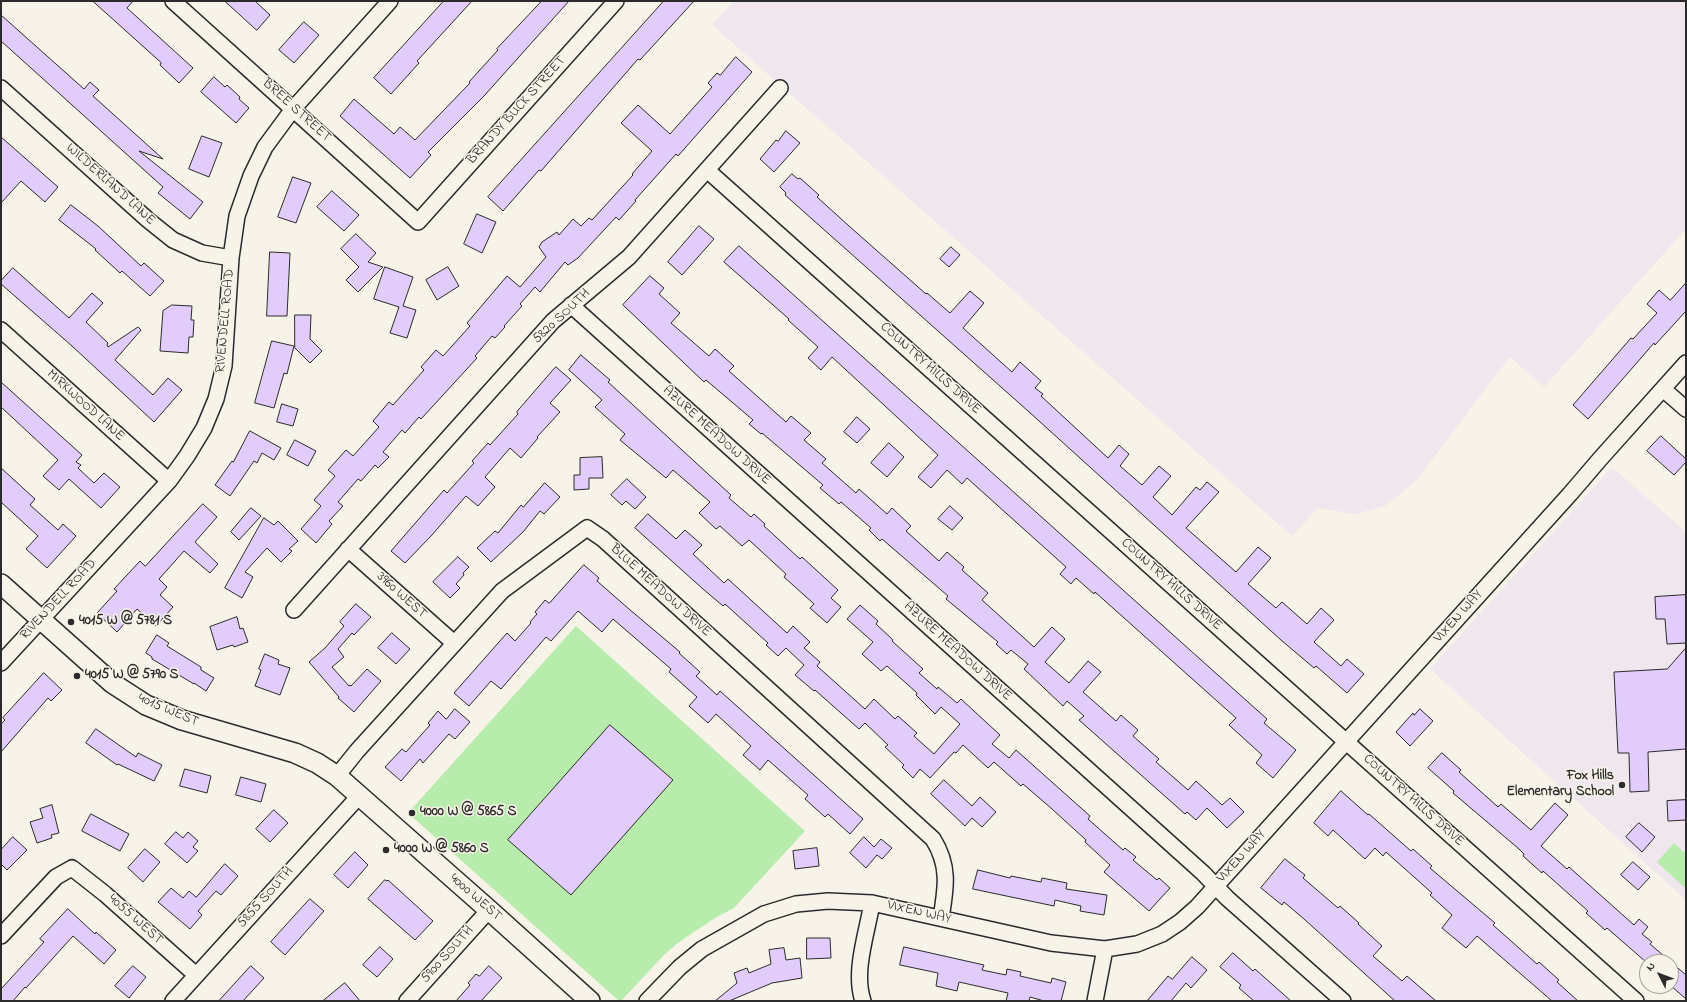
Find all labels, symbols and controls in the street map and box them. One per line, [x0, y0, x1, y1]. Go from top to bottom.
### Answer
street label: BRANDY BUCK STREET [464, 53, 570, 169]
street label: BREE STREET [258, 76, 334, 146]
street label: WILDERLAND LANE [62, 140, 158, 230]
street label: RIVENDELL ROAD [213, 268, 239, 374]
street label: 5820 SOUTH [530, 286, 594, 348]
street label: COUNTRY HILLS DRIVE [876, 319, 984, 419]
street label: MIRKWOOD LANE [43, 367, 127, 445]
street label: AZURE MEADOW DRIVE [658, 383, 774, 489]
street label: COUNTRY HILLS DRIVE [1117, 535, 1225, 635]
street label: BLUE MEADOW DRIVE [606, 541, 714, 641]
street label: RIVENDELL ROAD [17, 556, 101, 644]
street label: 3960 WEST [372, 569, 430, 623]
street label: VIXEN WAY [1431, 587, 1487, 647]
street label: AZURE MEADOW DRIVE [899, 599, 1015, 705]
place label: 4015 W @ 5781 S [79, 614, 172, 630]
marker: 4015 W @ 5781 S [66, 617, 76, 627]
place label: 4015 W @ 5790 S [85, 668, 179, 684]
marker: 4015 W @ 5790 S [72, 671, 82, 681]
street label: 4015 WEST [135, 691, 201, 731]
street label: COUNTRY HILLS DRIVE [1359, 751, 1467, 851]
place label: Fox Hills Elementary School [1507, 769, 1614, 802]
marker: Fox Hills Elementary School [1617, 780, 1627, 790]
place label: 4000 W @ 5865 S [420, 805, 517, 821]
marker: 4000 W @ 5865 S [407, 808, 417, 818]
street label: VIXEN WAY [1214, 827, 1270, 887]
place label: 4000 W @ 5860 S [394, 842, 489, 858]
marker: 4000 W @ 5860 S [381, 845, 391, 855]
street label: 5855 SOUTH [234, 864, 298, 932]
street label: 4000 WEST [445, 871, 505, 925]
street label: 4055 WEST [104, 891, 166, 949]
street label: VIXEN WAY [885, 897, 953, 929]
street label: 5900 SOUTH [418, 923, 478, 987]
north arrow [1639, 954, 1679, 994]
text: N [1642, 959, 1659, 975]

